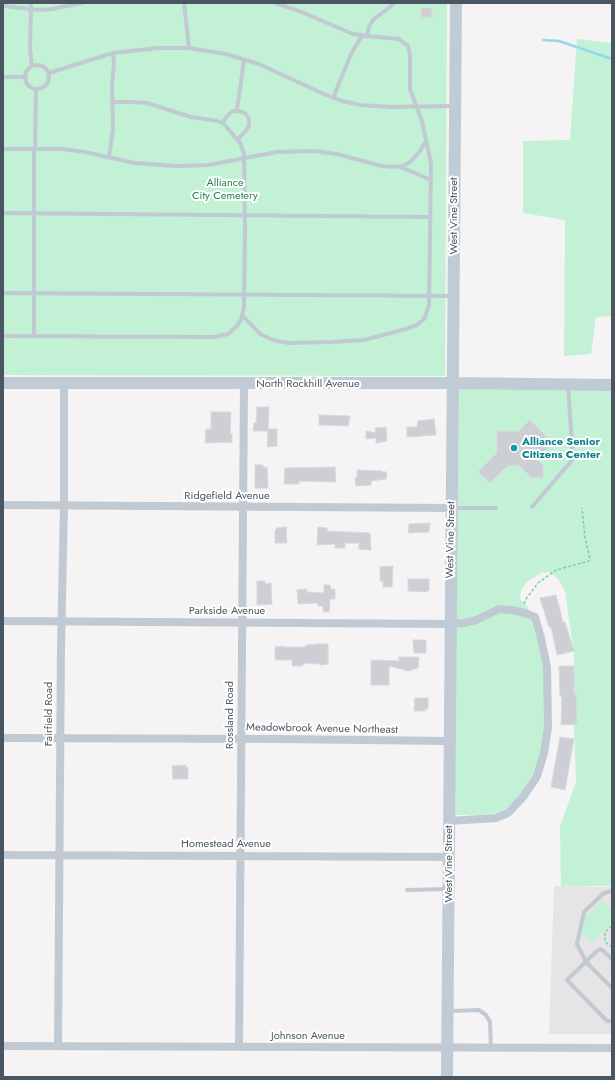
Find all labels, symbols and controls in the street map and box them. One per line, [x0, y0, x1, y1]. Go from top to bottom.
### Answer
park label: Alliance City Cemetery [192, 176, 258, 202]
street label: West Vine Street [447, 177, 461, 255]
street label: North Rockhill Avenue [256, 377, 360, 391]
place label: Alliance Senior Citizens Center [522, 435, 600, 461]
marker: Alliance Senior Citizens Center [509, 443, 519, 453]
street label: Ridgefield Avenue [184, 489, 270, 503]
street label: West Vine Street [444, 501, 458, 579]
street label: Parkside Avenue [189, 604, 265, 618]
street label: Rossland Road [223, 681, 237, 749]
street label: Fairfield Road [42, 682, 56, 746]
street label: Meadowbrook Avenue Northeast [246, 721, 398, 737]
street label: West Vine Street [442, 825, 456, 903]
street label: Homestead Avenue [181, 837, 271, 851]
street label: Johnson Avenue [271, 1029, 345, 1043]

